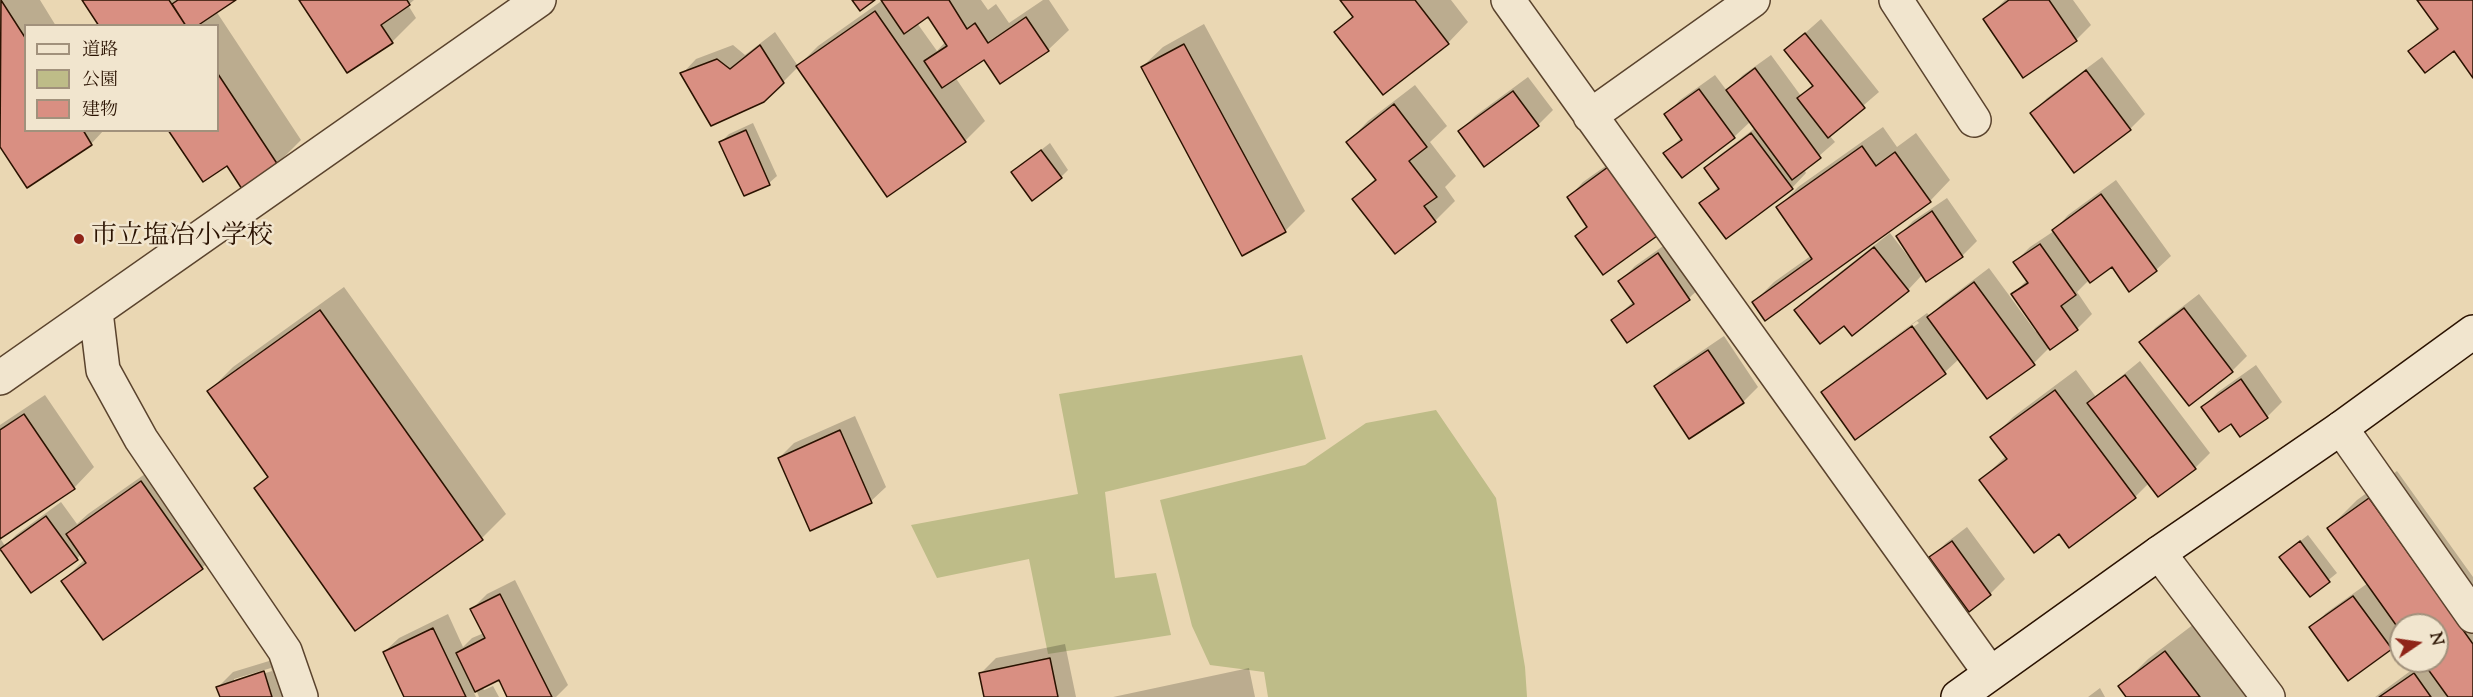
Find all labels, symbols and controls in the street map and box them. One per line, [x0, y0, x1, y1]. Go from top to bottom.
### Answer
legend [24, 24, 219, 132]
text: 道路 [82, 38, 118, 64]
text: 公園 [82, 68, 118, 94]
text: 建物 [82, 98, 118, 124]
place label: 市立塩冶小学校 [91, 223, 273, 255]
marker: 市立塩冶小学校 [72, 232, 86, 246]
north arrow [2389, 613, 2449, 673]
text: N [2422, 630, 2448, 648]

